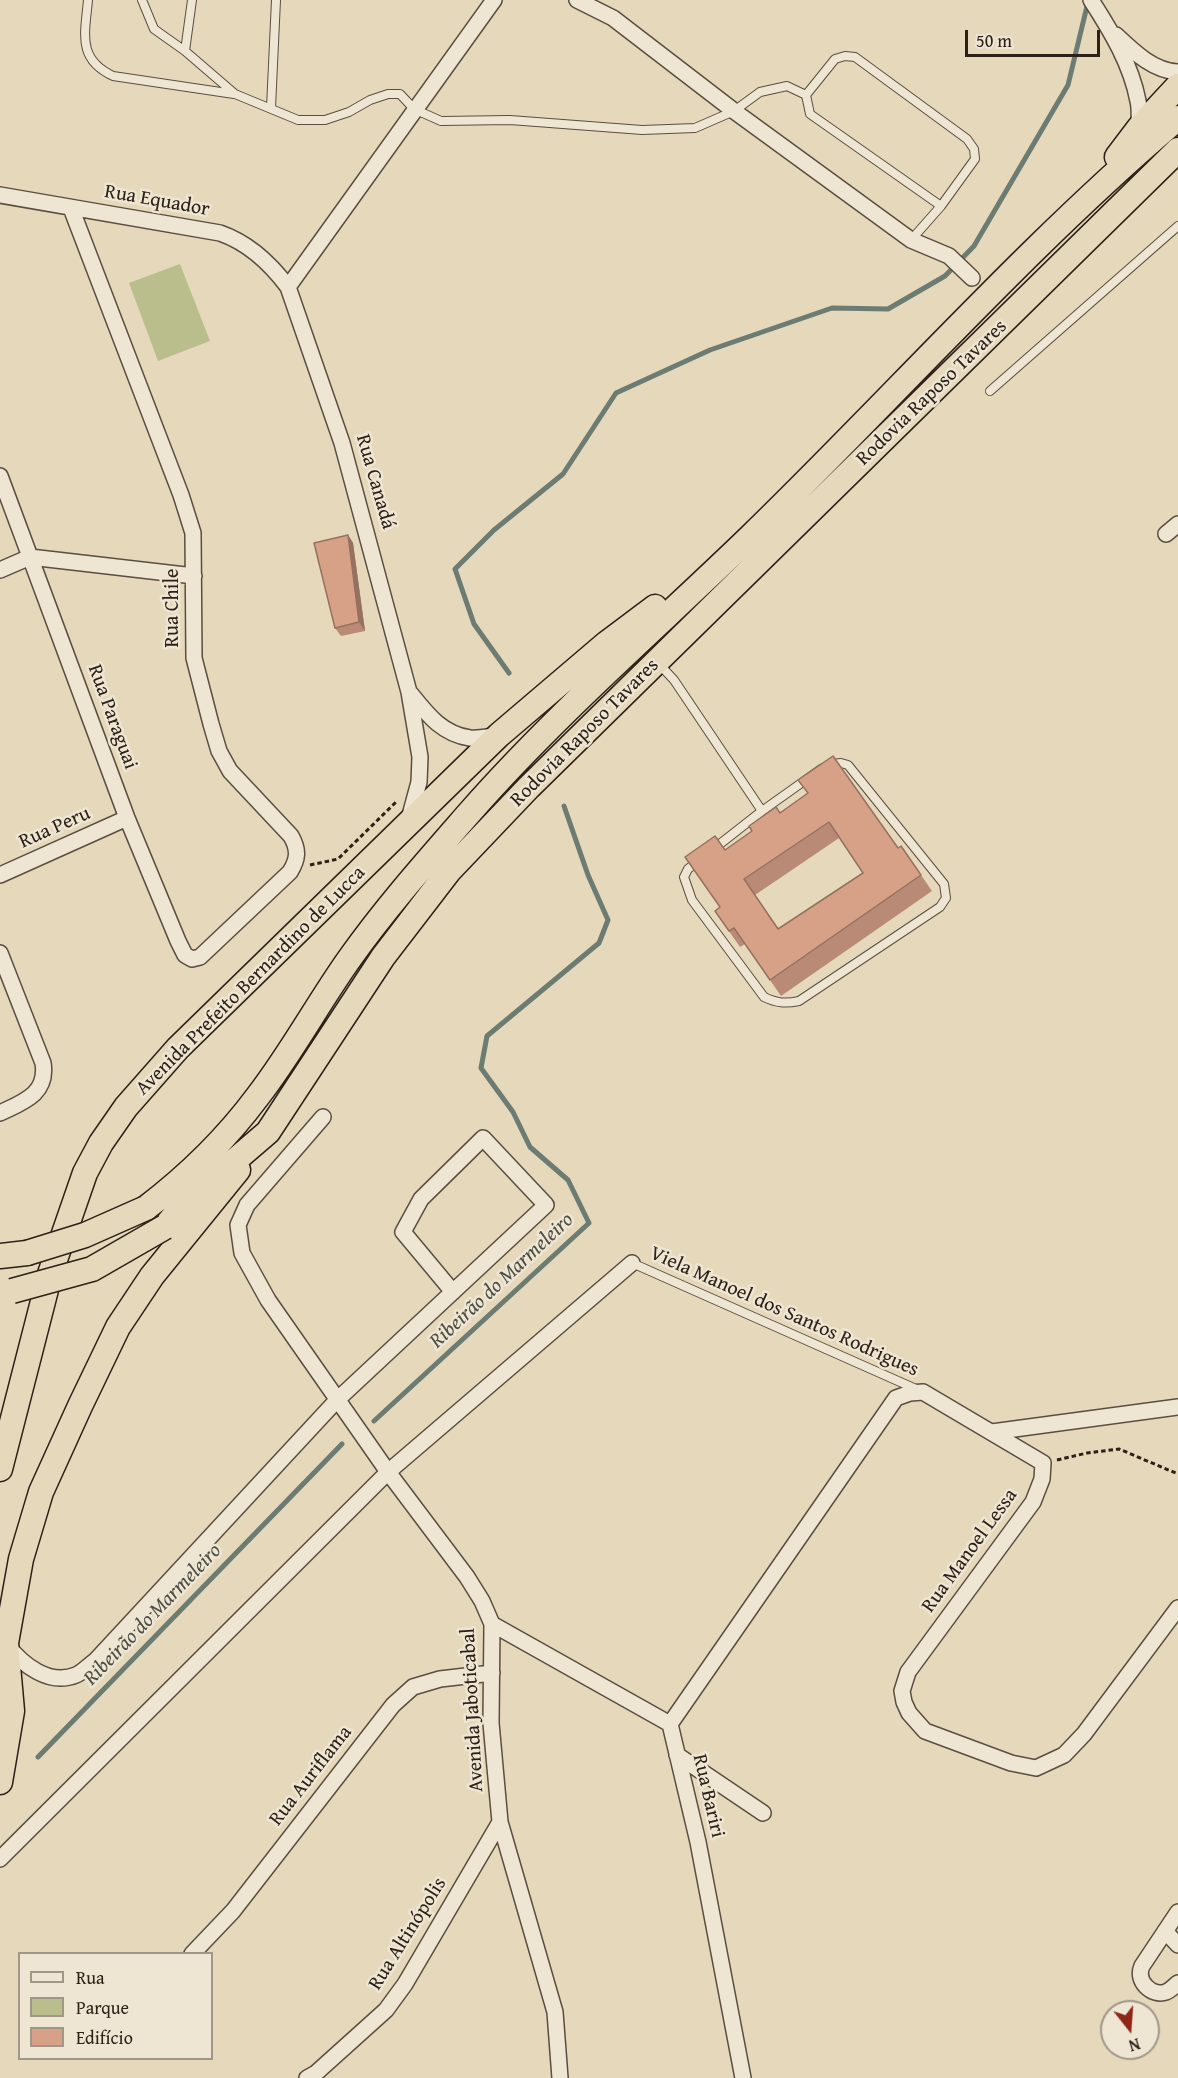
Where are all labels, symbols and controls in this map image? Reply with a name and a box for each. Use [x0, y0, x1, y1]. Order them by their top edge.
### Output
scale bar [968, 18, 1103, 56]
text: 50 m [976, 27, 1012, 54]
street label: Rua Equador [103, 180, 211, 222]
street label: Rodovia Raposo Tavares [852, 315, 1012, 471]
street label: Rua Canadá [350, 432, 400, 532]
street label: Rua Chile [161, 569, 185, 647]
street label: Rodovia Raposo Tavares [506, 654, 664, 812]
street label: Rua Paraguai [82, 661, 142, 773]
street label: Rua Peru [16, 802, 94, 854]
street label: Avenida Prefeito Bernardino de Lucca [131, 861, 371, 1101]
water label: Ribeirão do Marmeleiro [425, 1208, 579, 1354]
street label: Viela Manoel dos Santos Rodrigues [646, 1242, 922, 1382]
street label: Rua Manoel Lessa [917, 1484, 1023, 1618]
water label: Ribeirão do Marmeleiro [79, 1539, 227, 1691]
street label: Avenida Jaboticabal [457, 1627, 489, 1793]
street label: Rua Auriflama [265, 1721, 357, 1831]
street label: Rua Bariri [687, 1752, 729, 1840]
street label: Rua Altinópolis [364, 1873, 452, 1995]
legend [18, 1952, 213, 2060]
text: Rua [76, 1964, 105, 1991]
text: Parque [76, 1994, 129, 2021]
north arrow [1100, 2000, 1160, 2060]
text: Edifício [76, 2024, 133, 2051]
text: N [1126, 2032, 1143, 2058]

